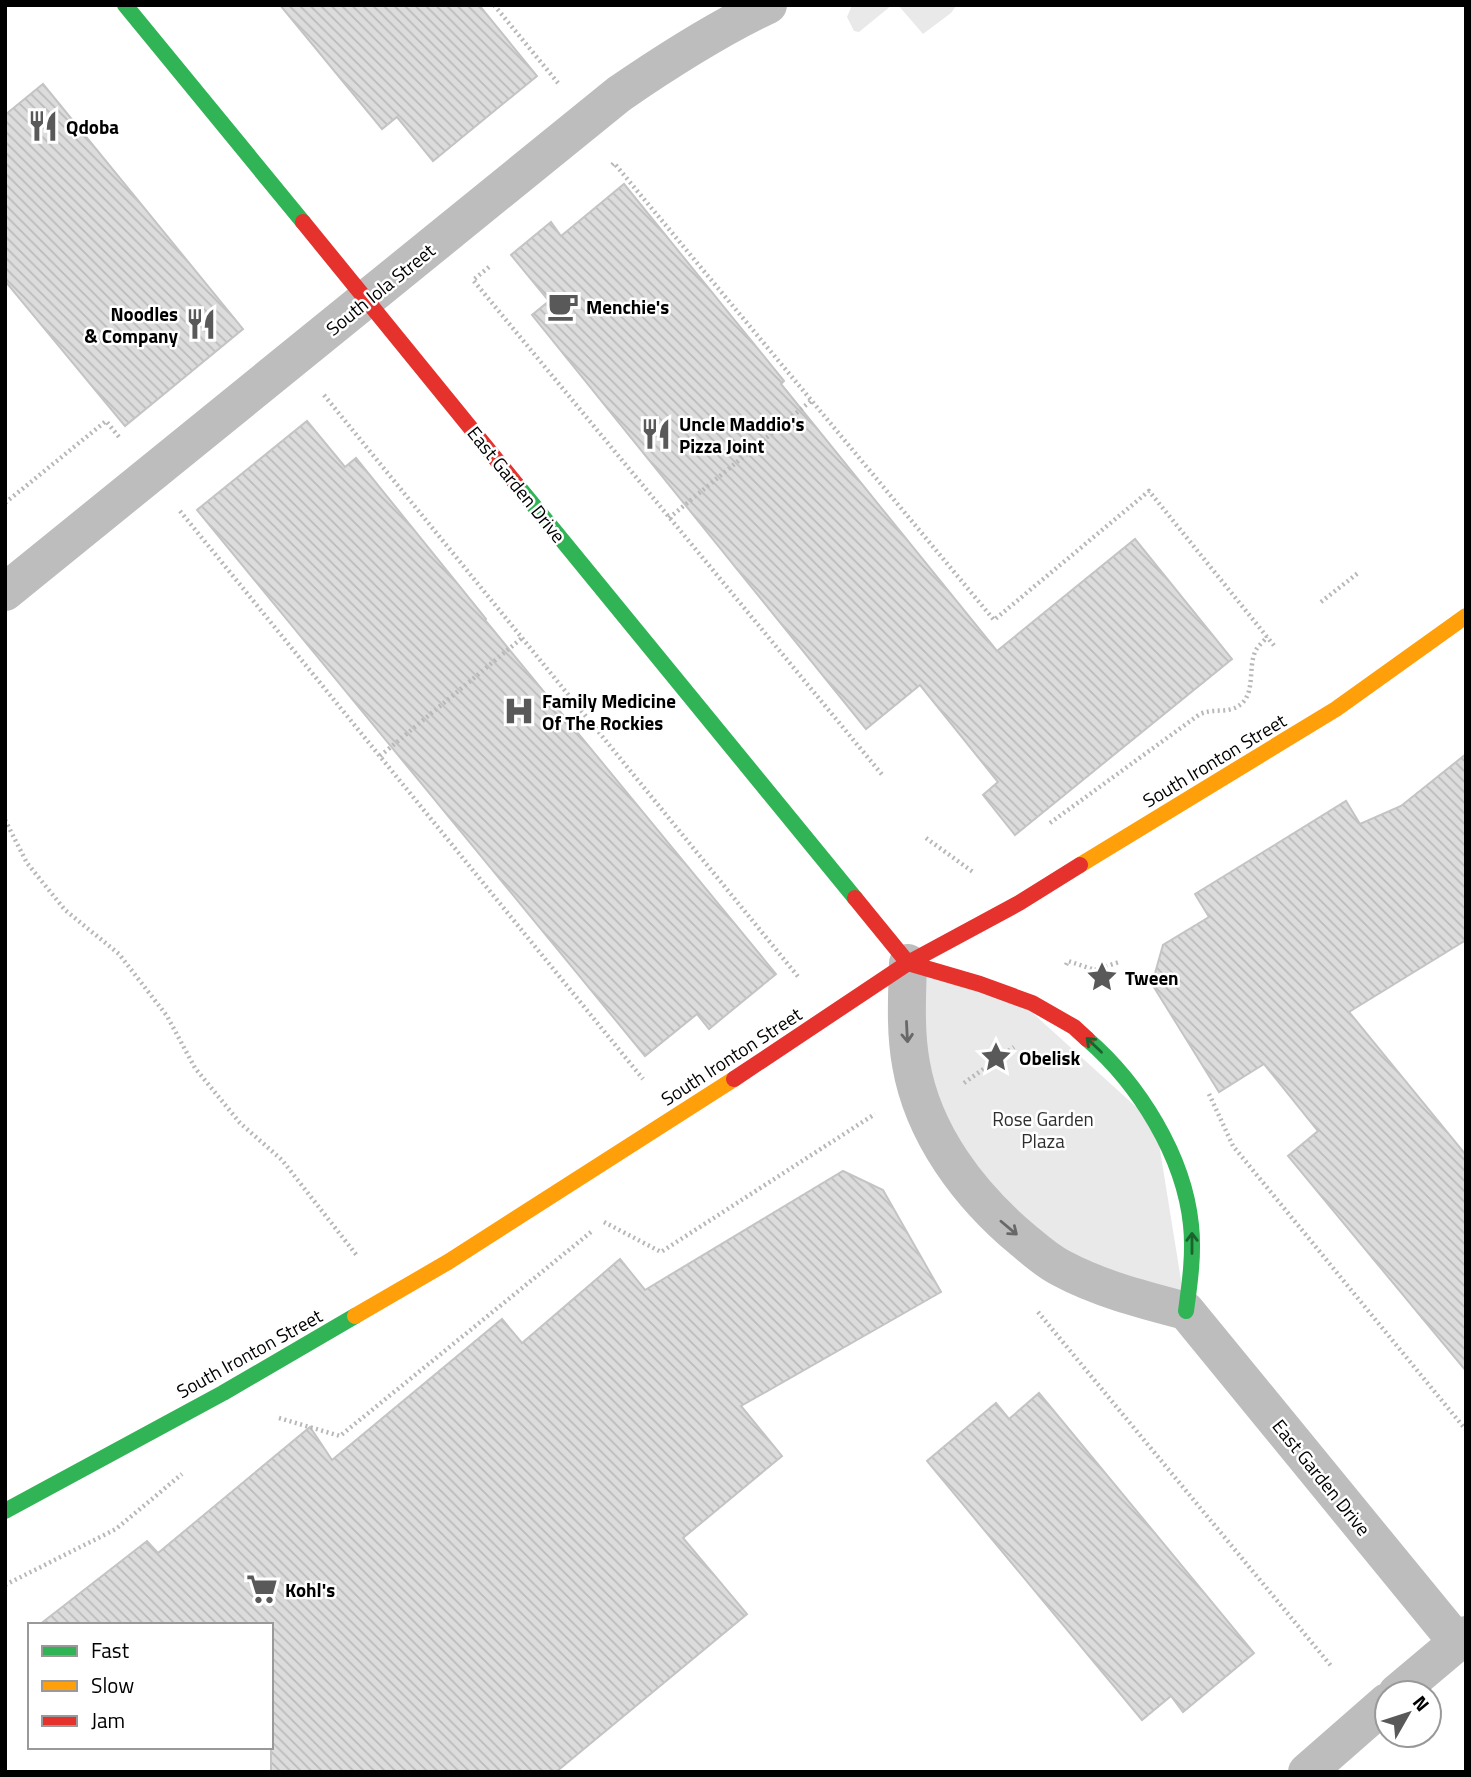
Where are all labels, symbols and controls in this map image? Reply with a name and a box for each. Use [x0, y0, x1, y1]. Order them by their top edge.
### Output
restaurant icon: Qdoba [26, 109, 60, 143]
place label: Qdoba [66, 112, 119, 141]
street label: South Iola Street [319, 236, 441, 342]
cafe icon: Menchie's [546, 289, 580, 323]
place label: Menchie's [586, 292, 669, 321]
place label: Noodles & Company [84, 299, 178, 350]
restaurant icon: Noodles & Company [184, 307, 218, 341]
place label: Uncle Maddio's Pizza Joint [679, 409, 805, 460]
restaurant icon: Uncle Maddio's Pizza Joint [639, 417, 673, 451]
street label: East Garden Drive [461, 419, 573, 549]
place label: Family Medicine Of The Rockies [542, 686, 676, 737]
hospital icon: Family Medicine Of The Rockies [502, 694, 536, 728]
street label: South Ironton Street [1137, 705, 1292, 814]
place icon: Tween [1085, 960, 1119, 994]
place label: Tween [1125, 963, 1179, 992]
street label: South Ironton Street [655, 999, 807, 1112]
one-way arrow [901, 1020, 914, 1043]
one-way arrow [1085, 1036, 1102, 1053]
place icon: Obelisk [979, 1040, 1013, 1074]
place label: Obelisk [1019, 1043, 1080, 1072]
park label: Rose Garden Plaza [992, 1104, 1094, 1155]
one-way arrow [1000, 1220, 1018, 1236]
one-way arrow [1185, 1232, 1198, 1255]
street label: South Ironton Street [171, 1301, 327, 1405]
street label: East Garden Drive [1266, 1412, 1378, 1542]
supermarket icon: Kohl's [245, 1572, 279, 1606]
place label: Kohl's [285, 1575, 335, 1604]
legend [28, 1623, 273, 1749]
text: Fast [91, 1634, 130, 1666]
text: Slow [91, 1669, 134, 1701]
north arrow [1373, 1679, 1443, 1749]
text: N [1406, 1689, 1437, 1717]
text: Jam [91, 1704, 125, 1736]

